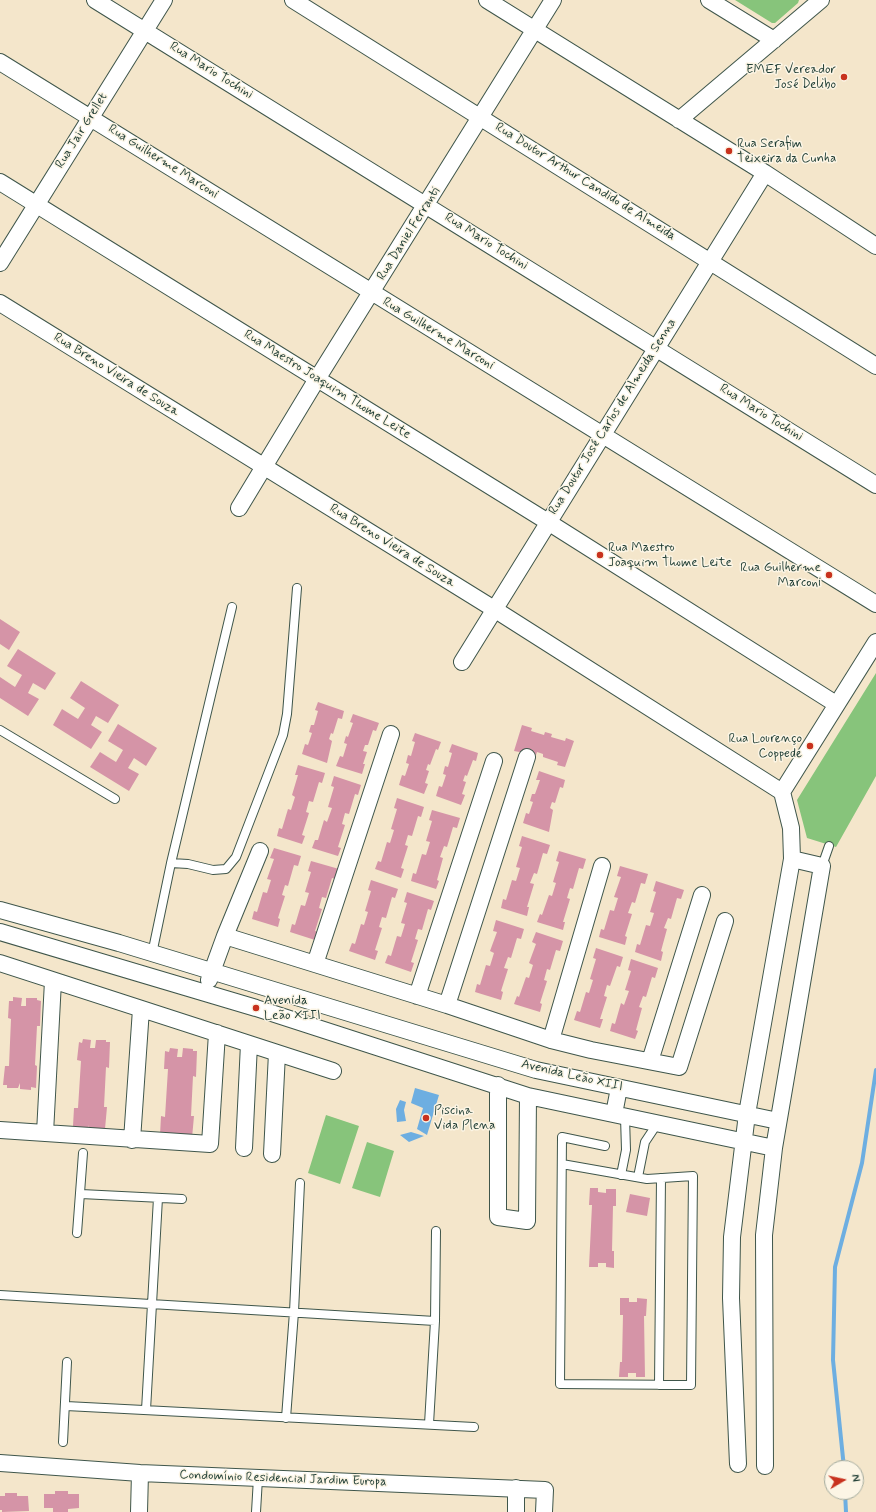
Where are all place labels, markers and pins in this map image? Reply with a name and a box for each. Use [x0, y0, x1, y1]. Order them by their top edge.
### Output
place label: EMEF Vereador José Delibo [746, 62, 836, 93]
marker: EMEF Vereador José Delibo [839, 72, 849, 82]
place label: Rua Serafim Teixeira da Cunha [737, 136, 836, 167]
marker: Rua Serafim Teixeira da Cunha [724, 146, 734, 156]
place label: Rua Maestro Joaquim Thome Leite [608, 540, 732, 571]
marker: Rua Maestro Joaquim Thome Leite [595, 550, 605, 560]
place label: Rua Guilherme Marconi [740, 560, 821, 591]
marker: Rua Guilherme Marconi [824, 570, 834, 580]
place label: Rua Lourenço Coppede [728, 731, 802, 762]
marker: Rua Lourenço Coppede [805, 741, 815, 751]
place label: Avenida Leão XIII [264, 993, 321, 1024]
marker: Avenida Leão XIII [251, 1003, 261, 1013]
place label: Piscina Vida Plena [434, 1103, 495, 1134]
marker: Piscina Vida Plena [421, 1113, 431, 1123]

